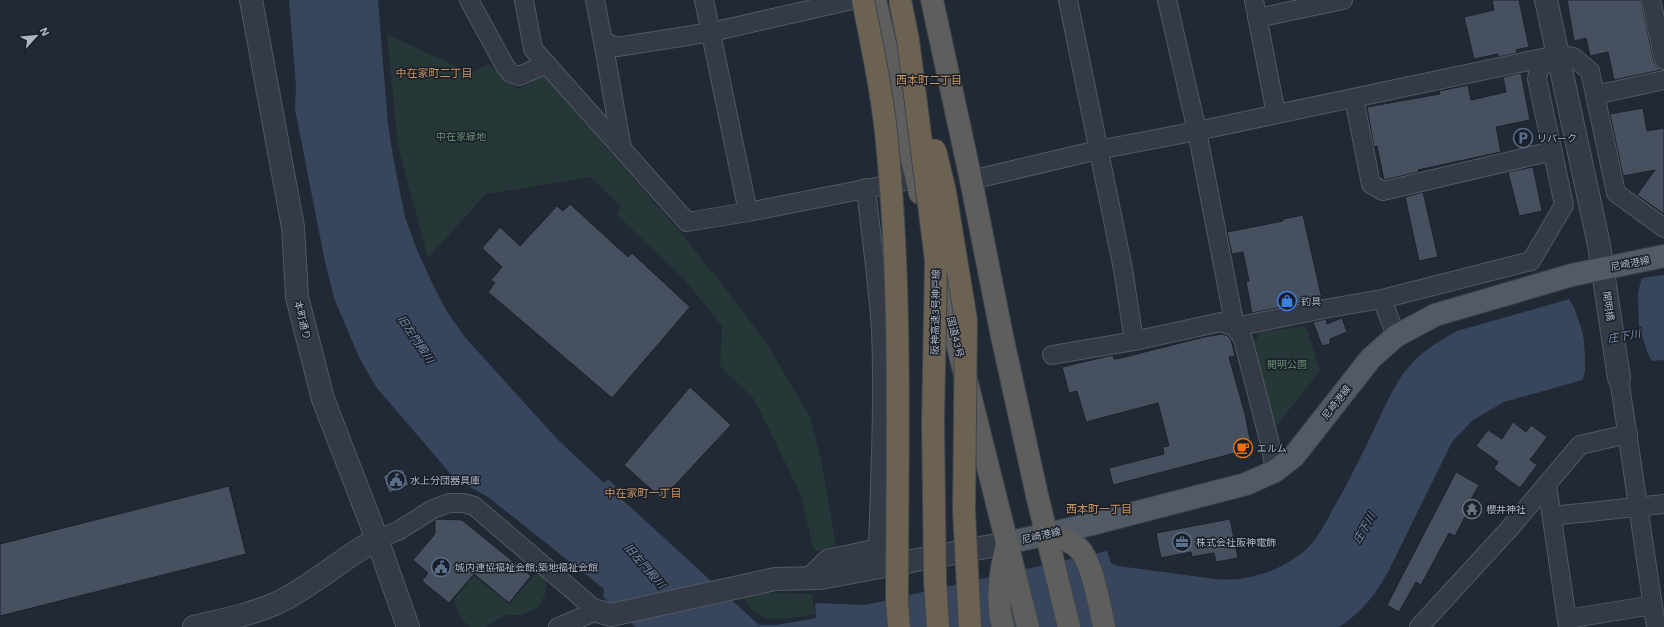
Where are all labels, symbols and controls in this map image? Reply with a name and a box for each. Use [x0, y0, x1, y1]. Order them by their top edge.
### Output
north arrow [16, 16, 56, 56]
text: N [37, 25, 52, 38]
district label: 中在家町二丁目 [396, 67, 473, 80]
district label: 西本町二丁目 [896, 74, 962, 87]
parking icon: リパーク [1512, 127, 1534, 149]
park label: 中在家緑地 [436, 131, 487, 142]
place label: リパーク [1537, 133, 1577, 144]
street label: 尼崎港線 [1609, 254, 1651, 273]
street label: 阪神高速3号神戸線 [929, 269, 942, 355]
shop icon: 釣具 [1276, 290, 1298, 312]
street label: 開明橋 [1601, 290, 1616, 322]
place label: 釣具 [1301, 296, 1321, 307]
street label: 本町通り [292, 299, 313, 341]
water label: 旧左門殿川 [395, 313, 437, 367]
street label: 国道43号 [945, 315, 966, 359]
water label: 庄下川 [1607, 327, 1642, 345]
park label: 開明公園 [1267, 359, 1307, 370]
street label: 尼崎港線 [1320, 383, 1353, 421]
cafe icon: エルム [1232, 437, 1254, 459]
place label: エルム [1257, 443, 1287, 454]
public building icon: 水上分団器具庫 [385, 469, 407, 491]
place label: 水上分団器具庫 [410, 475, 480, 486]
district label: 中在家町一丁目 [605, 487, 682, 500]
temple icon: 櫻井神社 [1461, 498, 1483, 520]
district label: 西本町一丁目 [1066, 503, 1132, 516]
place label: 櫻井神社 [1486, 504, 1526, 515]
water label: 庄下川 [1351, 510, 1379, 546]
street label: 尼崎港線 [1020, 526, 1062, 545]
office icon: 株式会社阪神電飾 [1171, 531, 1193, 553]
place label: 株式会社阪神電飾 [1196, 537, 1276, 548]
water label: 旧左門殿川 [622, 541, 668, 592]
public building icon: 城内連協福祉会館;築地福祉会館 [430, 556, 452, 578]
place label: 城内連協福祉会館;築地福祉会館 [455, 562, 598, 573]

